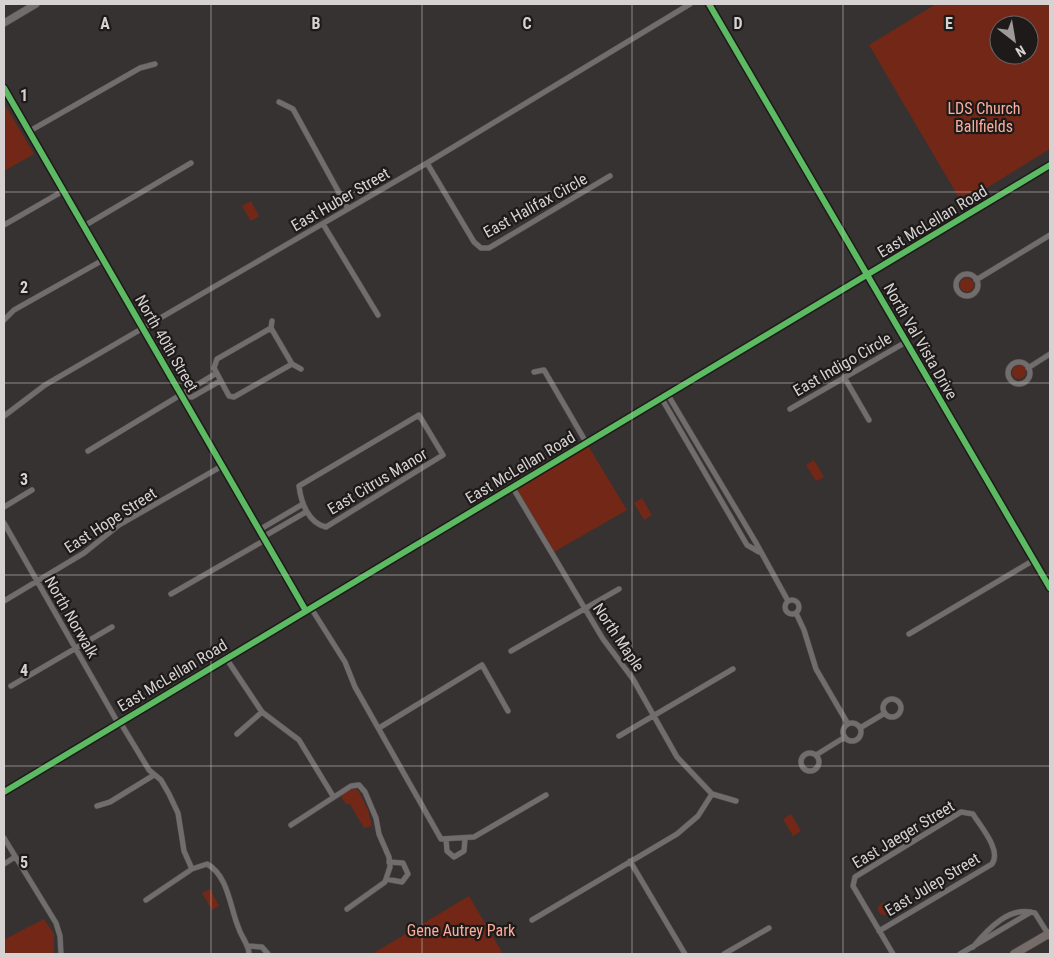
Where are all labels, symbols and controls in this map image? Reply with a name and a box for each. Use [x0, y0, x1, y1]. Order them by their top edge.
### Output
text: A [100, 14, 110, 33]
text: B [312, 14, 321, 33]
text: C [522, 14, 532, 33]
text: D [733, 14, 743, 33]
text: E [945, 14, 953, 33]
north arrow [989, 15, 1039, 65]
text: N [1013, 42, 1028, 60]
text: 1 [20, 86, 28, 105]
park label: LDS Church Ballfields [947, 99, 1021, 136]
street label: East Huber Street [288, 163, 393, 235]
street label: East Halifax Circle [480, 169, 590, 242]
street label: East McLellan Road [874, 181, 990, 262]
text: 2 [20, 278, 28, 297]
street label: North Val Vista Drive [880, 280, 962, 403]
street label: North 40th Street [131, 291, 202, 395]
street label: East Indigo Circle [790, 329, 895, 400]
street label: East McLellan Road [462, 427, 578, 508]
street label: East Citrus Manor [324, 444, 431, 519]
text: 3 [20, 470, 28, 489]
street label: East Hope Street [61, 483, 160, 557]
street label: North Norwalk [41, 573, 103, 662]
street label: North Maple [589, 600, 648, 675]
street label: East McLellan Road [114, 635, 230, 716]
text: 4 [20, 661, 28, 680]
street label: East Jaeger Street [849, 796, 958, 872]
street label: East Julep Street [881, 849, 983, 920]
text: 5 [20, 853, 28, 872]
park label: Gene Autrey Park [407, 921, 516, 940]

